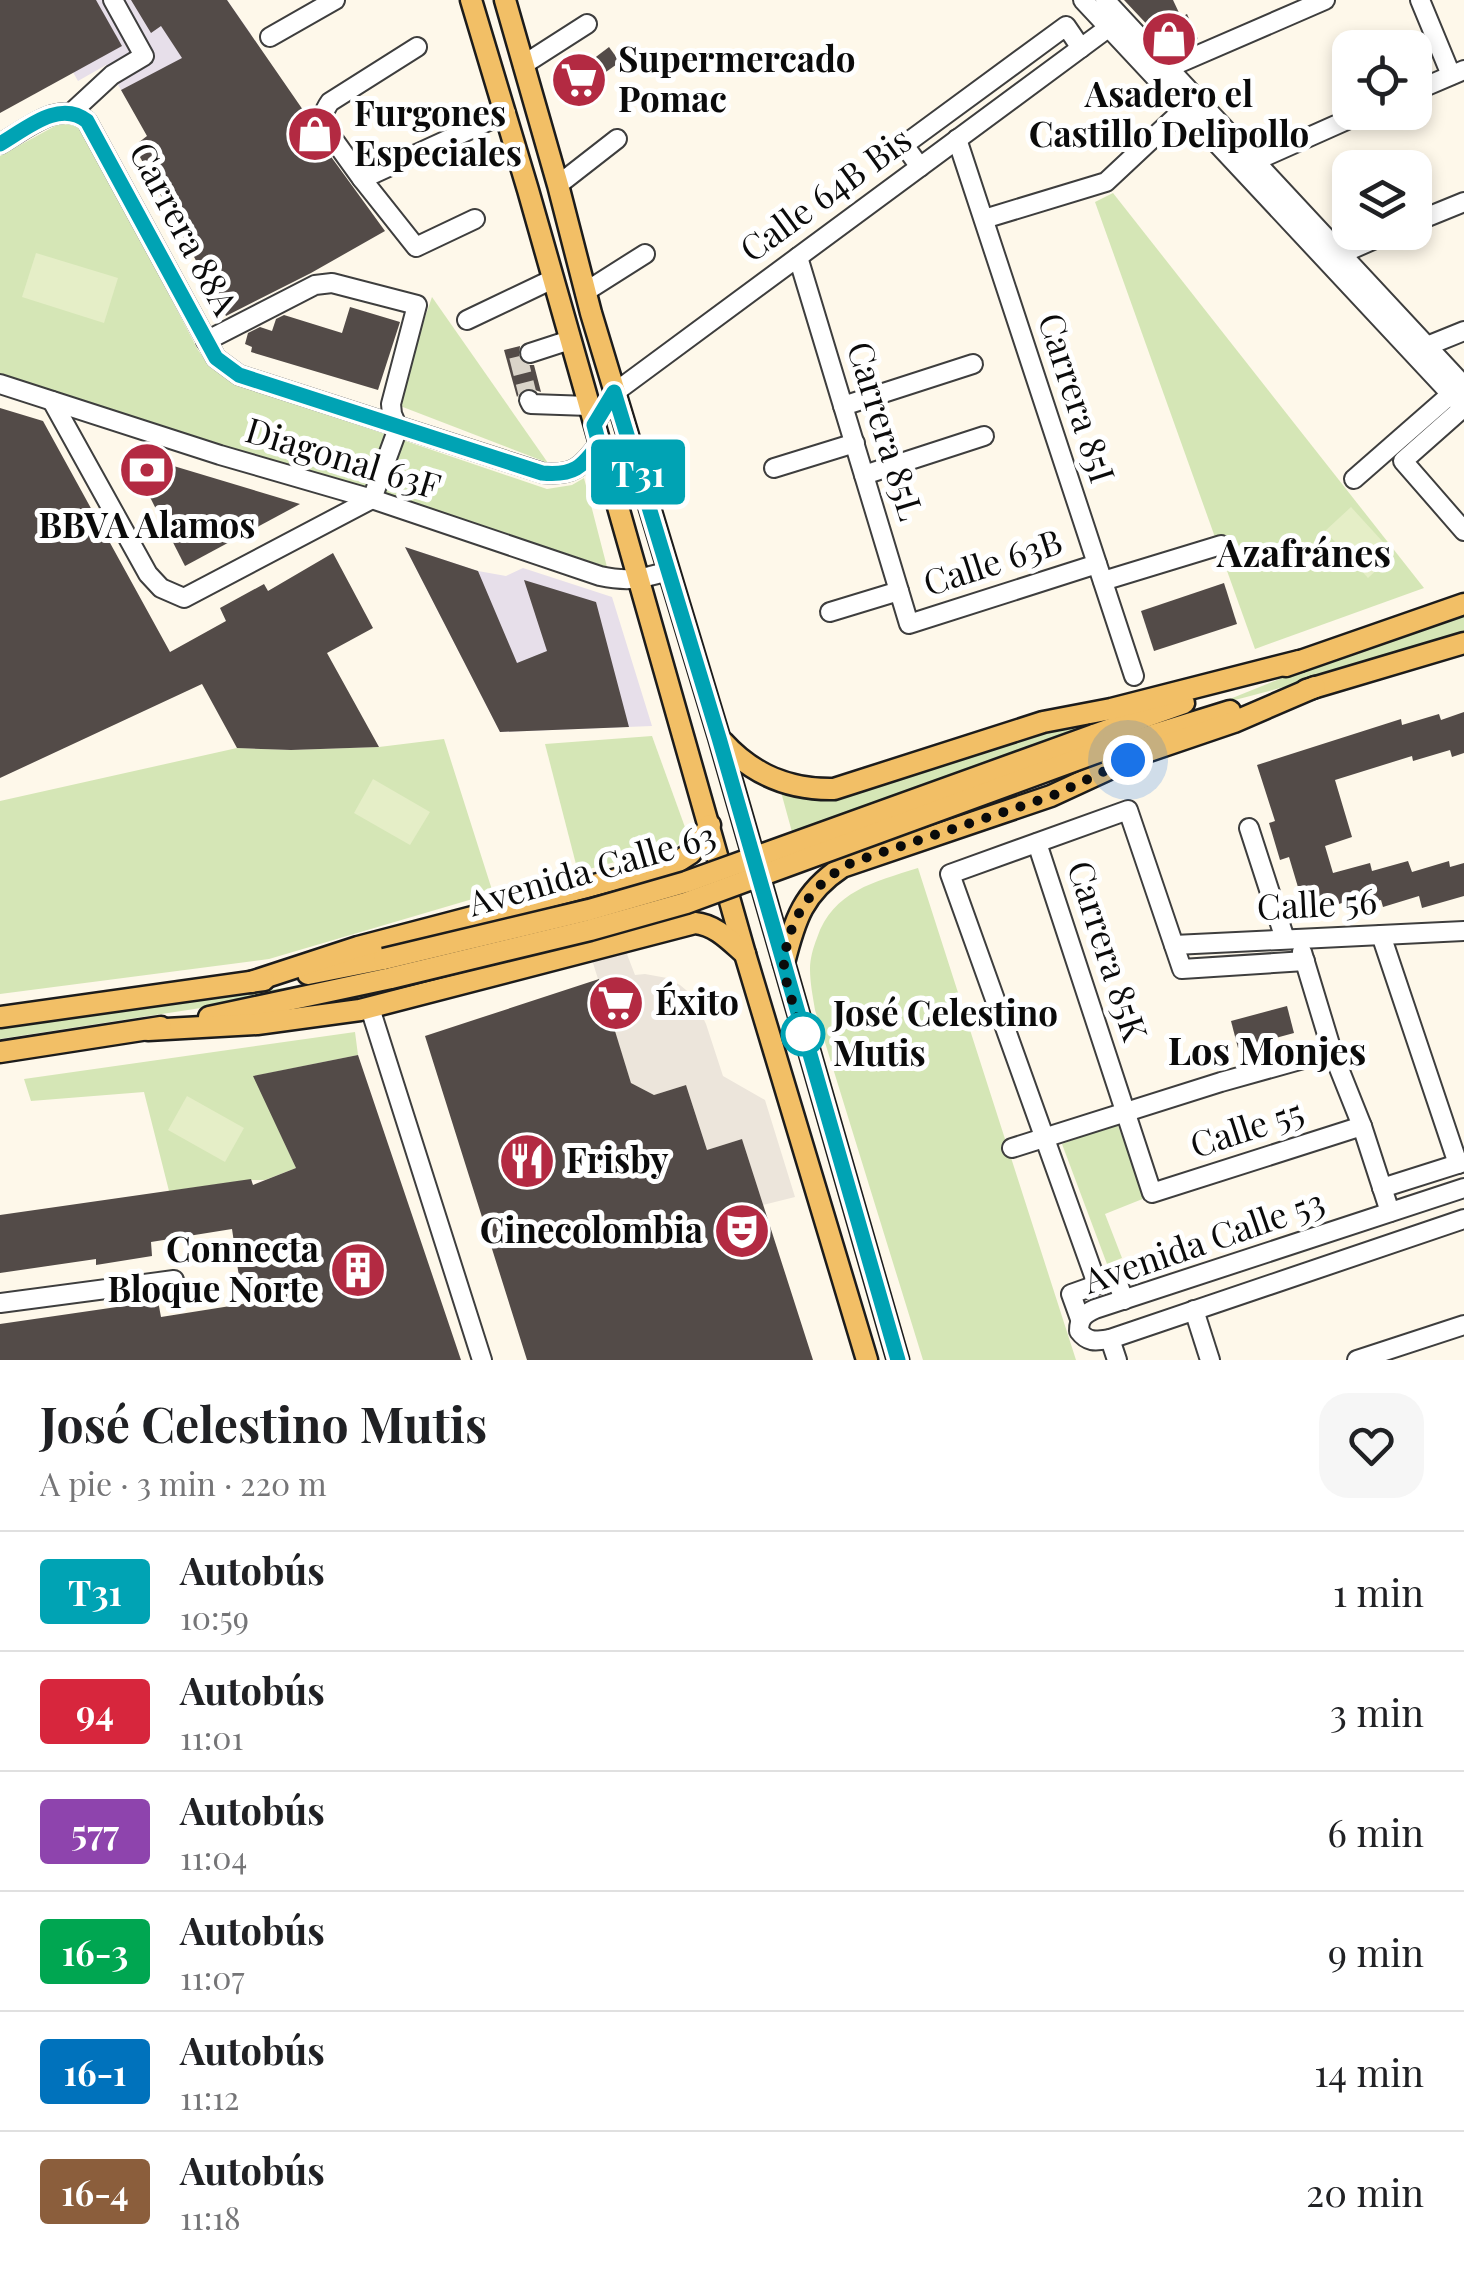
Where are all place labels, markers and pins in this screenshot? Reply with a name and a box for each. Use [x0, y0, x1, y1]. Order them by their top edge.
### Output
shop icon: Asadero el Castillo Delipollo [1139, 9, 1199, 69]
place label: Supermercado Pomac [618, 34, 856, 121]
supermarket icon: Supermercado Pomac [549, 50, 609, 110]
place label: Asadero el Castillo Delipollo [1029, 69, 1309, 156]
place label: Furgones Especiales [354, 88, 522, 175]
shop icon: Furgones Especiales [285, 104, 345, 164]
bank icon: BBVA Alamos [117, 440, 177, 500]
place label: BBVA Alamos [38, 500, 256, 547]
supermarket icon: Éxito [586, 973, 646, 1033]
place label: Éxito [655, 977, 739, 1024]
place label: José Celestino Mutis [832, 988, 1058, 1075]
marker: José Celestino Mutis [782, 1013, 824, 1055]
restaurant icon: Frisby [497, 1131, 557, 1191]
place label: Frisby [566, 1135, 668, 1182]
theatre icon: Cinecolombia [712, 1201, 772, 1261]
place label: Cinecolombia [480, 1205, 703, 1252]
place label: Connecta Bloque Norte [107, 1224, 319, 1311]
building icon: Connecta Bloque Norte [328, 1240, 388, 1300]

